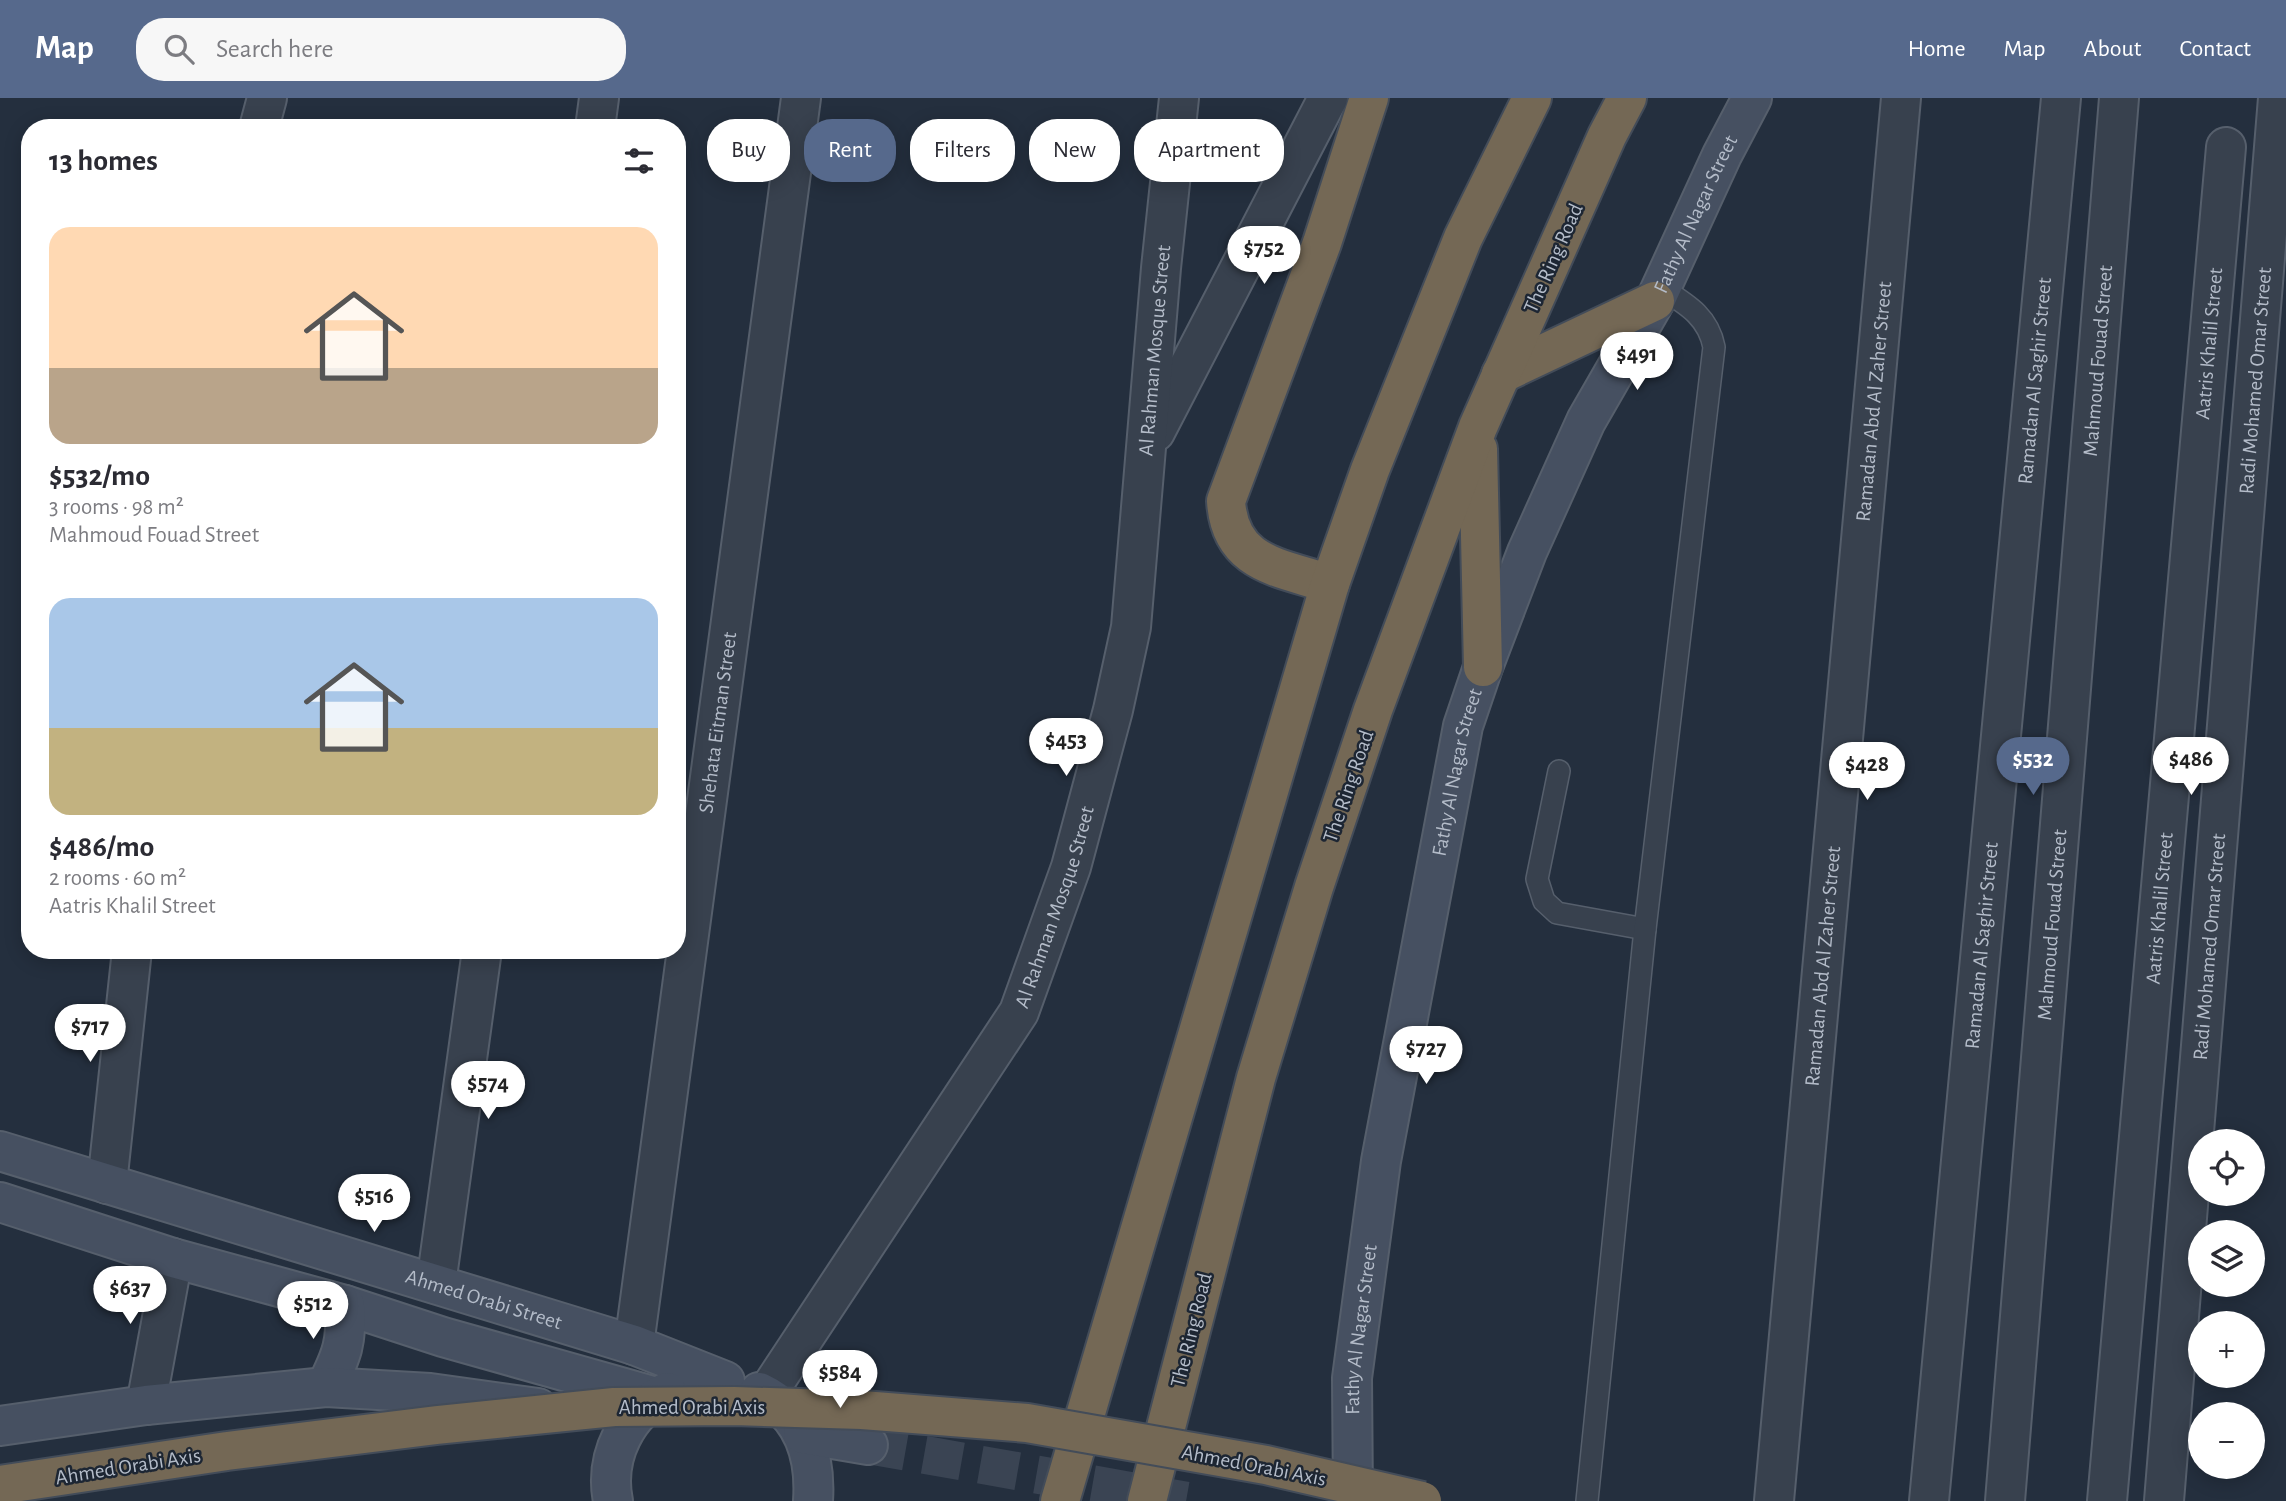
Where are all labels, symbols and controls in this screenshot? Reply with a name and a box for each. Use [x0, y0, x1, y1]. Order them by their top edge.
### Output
search box [136, 18, 626, 81]
icon: search [160, 30, 198, 68]
text: Map [35, 32, 94, 65]
text: Search here [216, 36, 334, 62]
text: Home [1908, 37, 1966, 61]
text: Map [2004, 37, 2046, 61]
text: About [2084, 37, 2141, 61]
text: Contact [2179, 37, 2251, 61]
chip: Buy [707, 119, 790, 182]
chip: Rent [804, 119, 896, 182]
chip: Filters [910, 119, 1015, 182]
chip: New [1029, 119, 1120, 182]
chip: Apartment [1134, 119, 1284, 182]
street label: Fathy Al Nagar Street [1650, 131, 1742, 296]
icon: filters [620, 142, 658, 180]
text: 13 homes [49, 146, 158, 176]
street label: The Ring Road [1520, 200, 1587, 316]
pin: $752 [1223, 226, 1305, 286]
text: $752 [1243, 237, 1285, 260]
street label: Al Rahman Mosque Street [1135, 244, 1174, 457]
street label: Mahmoud Fouad Street [2080, 264, 2116, 457]
street label: Aatris Khalil Street [2192, 266, 2226, 420]
street label: Radi Mohamed Omar Street [2236, 266, 2275, 495]
icon: home [291, 273, 417, 399]
street label: Ramadan Al Saghir Street [2015, 276, 2055, 485]
street label: Ramadan Abd Al Zaher Street [1853, 280, 1895, 523]
pin: $491 [1596, 332, 1678, 392]
text: $491 [1616, 343, 1658, 366]
text: $532/mo [49, 461, 150, 491]
text: 3 rooms · 98 m² [49, 496, 184, 519]
text: Mahmoud Fouad Street [49, 524, 259, 547]
street label: Shehata Eitman Street [695, 630, 740, 815]
icon: home [291, 644, 417, 770]
street label: Fathy Al Nagar Street [1429, 685, 1486, 858]
pin: $453 [1025, 718, 1107, 778]
street label: The Ring Road [1319, 727, 1378, 845]
text: $453 [1045, 729, 1087, 752]
pin: $532 [1992, 738, 2074, 797]
pin: $486 [2150, 738, 2232, 797]
pin: $428 [1826, 742, 1908, 802]
text: $532 [2012, 748, 2054, 771]
text: $486 [2169, 748, 2213, 771]
text: $428 [1845, 753, 1889, 776]
street label: Al Rahman Mosque Street [1011, 804, 1098, 1011]
street label: Mahmoud Fouad Street [2034, 828, 2071, 1021]
street label: Aatris Khalil Street [2142, 831, 2177, 985]
text: $486/mo [49, 832, 154, 862]
street label: Radi Mohamed Omar Street [2190, 832, 2229, 1061]
street label: Ramadan Al Saghir Street [1962, 841, 2002, 1050]
street label: Ramadan Abd Al Zaher Street [1802, 845, 1844, 1087]
text: 2 rooms · 60 m² [49, 867, 186, 890]
text: Aatris Khalil Street [49, 895, 216, 918]
pin: $717 [49, 1004, 131, 1064]
text: $717 [71, 1015, 109, 1038]
pin: $727 [1385, 1026, 1467, 1086]
text: $727 [1405, 1037, 1447, 1060]
pin: $574 [447, 1062, 529, 1121]
text: $574 [467, 1072, 509, 1095]
map controls [2188, 1129, 2265, 1479]
button: locate [2188, 1129, 2265, 1206]
pin: $516 [333, 1174, 415, 1234]
text: $516 [354, 1185, 394, 1208]
button: layers [2188, 1220, 2265, 1297]
street label: Fathy Al Nagar Street [1342, 1243, 1381, 1415]
pin: $637 [89, 1266, 171, 1326]
street label: Ahmed Orabi Street [403, 1266, 565, 1333]
street label: The Ring Road [1167, 1271, 1216, 1390]
text: $637 [109, 1277, 151, 1300]
pin: $512 [272, 1282, 354, 1341]
text: $512 [293, 1292, 333, 1315]
button: + [2188, 1311, 2265, 1388]
pin: $584 [799, 1350, 881, 1410]
text: $584 [818, 1361, 862, 1384]
street label: Ahmed Orabi Axis [619, 1397, 765, 1418]
button: − [2188, 1402, 2265, 1479]
street label: Ahmed Orabi Axis [1180, 1441, 1328, 1490]
street label: Ahmed Orabi Axis [54, 1445, 202, 1488]

